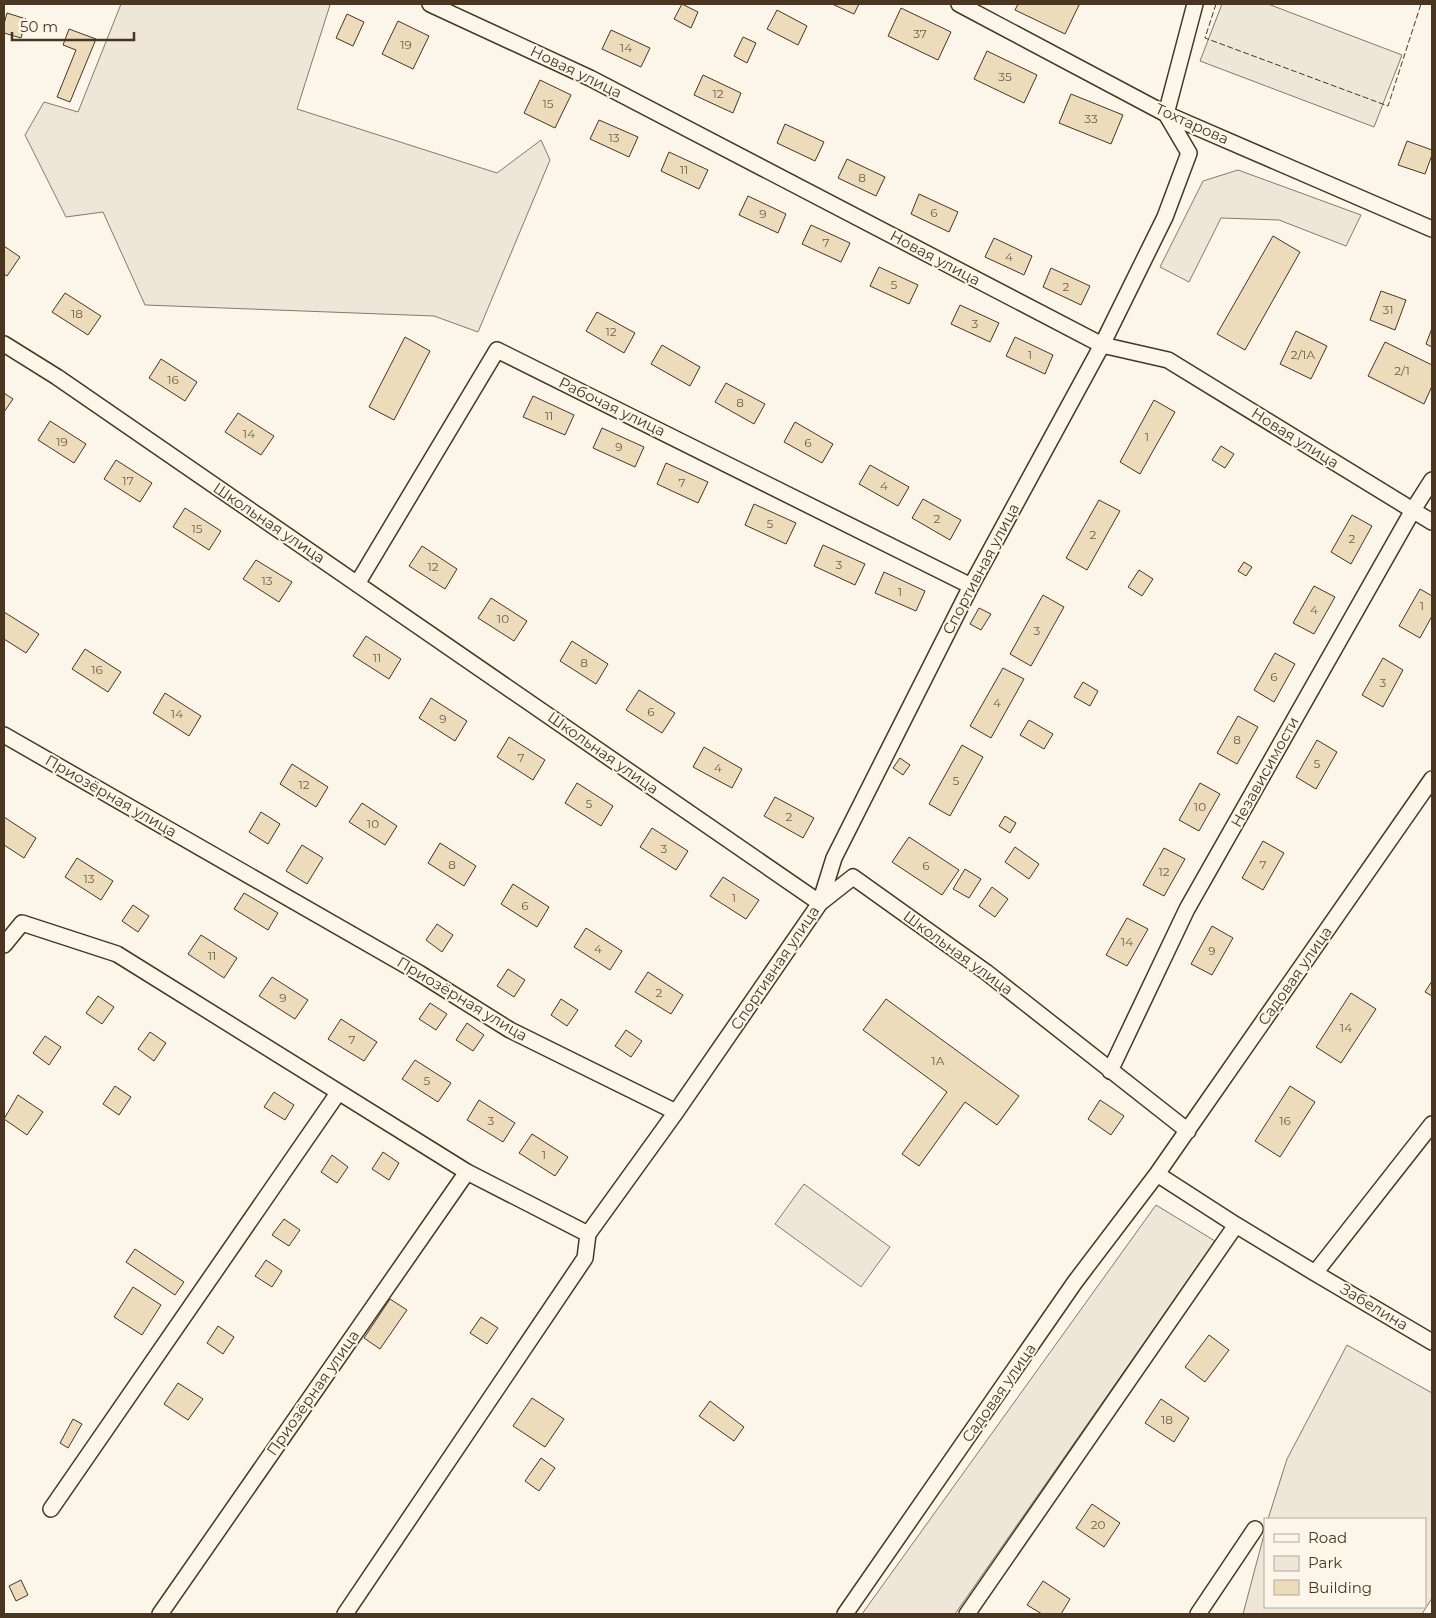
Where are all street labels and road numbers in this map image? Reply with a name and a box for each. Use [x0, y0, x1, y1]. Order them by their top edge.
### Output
street label: Новая улица [527, 41, 625, 102]
street label: Тохтарова [1152, 99, 1232, 148]
street label: Новая улица [887, 226, 984, 289]
street label: Рабочая улица [556, 373, 669, 441]
street label: Новая улица [1248, 403, 1343, 472]
street label: Школьная улица [210, 478, 329, 567]
street label: Спортивная улица [938, 500, 1023, 638]
street label: Школьная улица [544, 707, 662, 798]
street label: Независимости [1226, 713, 1303, 830]
street label: Приозёрная улица [42, 750, 180, 841]
street label: Спортивная улица [726, 902, 823, 1033]
street label: Школьная улица [900, 906, 1017, 999]
street label: Садовая улица [1253, 923, 1336, 1029]
street label: Приозёрная улица [394, 952, 531, 1045]
street label: Забелина [1337, 1279, 1412, 1334]
street label: Приозёрная улица [262, 1326, 363, 1459]
street label: Садовая улица [957, 1340, 1040, 1446]

